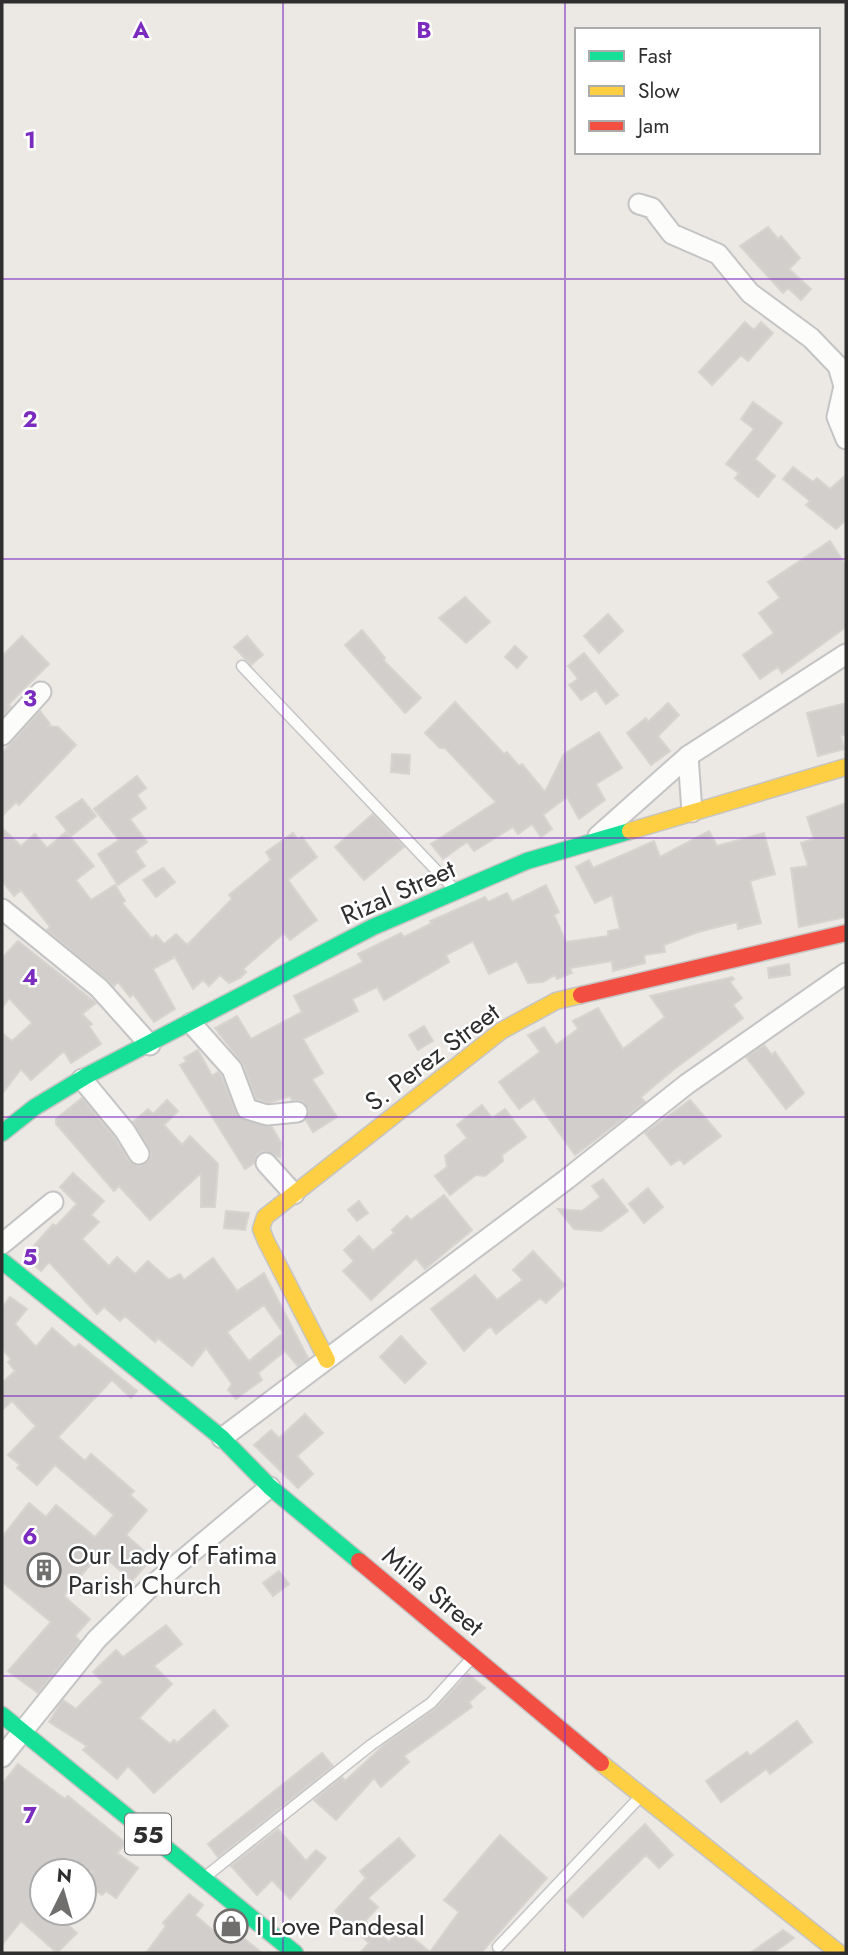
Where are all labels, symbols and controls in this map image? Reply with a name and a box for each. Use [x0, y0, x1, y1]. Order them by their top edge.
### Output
text: A [132, 13, 150, 47]
text: B [416, 13, 432, 47]
legend [575, 28, 820, 154]
text: Fast [638, 41, 671, 71]
text: Slow [638, 76, 680, 106]
text: Jam [635, 111, 670, 141]
text: 1 [24, 123, 36, 157]
text: 2 [22, 402, 38, 436]
text: 3 [23, 681, 37, 715]
street label: Rizal Street [335, 850, 462, 934]
text: 4 [22, 960, 38, 994]
street label: S. Perez Street [357, 993, 508, 1120]
text: 5 [23, 1240, 37, 1274]
text: 6 [22, 1519, 38, 1553]
place label: Our Lady of Fatima Parish Church [68, 1536, 277, 1604]
street label: Milla Street [374, 1537, 493, 1645]
building icon: Our Lady of Fatima Parish Church [25, 1551, 63, 1589]
text: 7 [23, 1798, 37, 1832]
road number: 55 [125, 1814, 171, 1854]
north arrow [28, 1857, 98, 1927]
text: N [56, 1861, 73, 1890]
shop icon: I Love Pandesal [212, 1907, 250, 1945]
place label: I Love Pandesal [256, 1907, 425, 1945]

